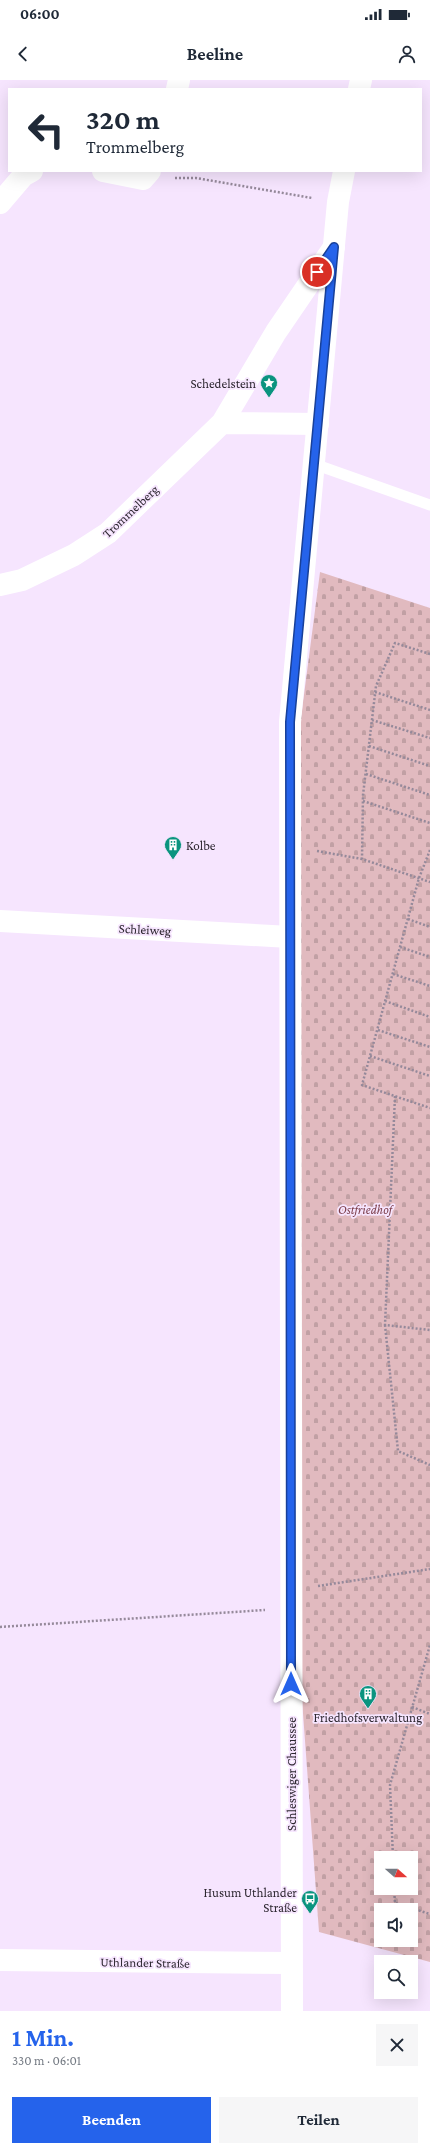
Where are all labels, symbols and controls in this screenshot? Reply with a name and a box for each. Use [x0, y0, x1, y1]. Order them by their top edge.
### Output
text: 06:00 [20, 6, 60, 22]
icon: back [12, 43, 34, 65]
icon: person [396, 43, 418, 65]
text: Beeline [187, 44, 243, 64]
icon: left [20, 104, 72, 156]
text: 320 m [86, 104, 160, 135]
text: Trommelberg [86, 137, 184, 157]
pin [300, 255, 334, 289]
icon: arrive [306, 261, 328, 283]
place icon: Schedelstein [259, 373, 279, 398]
place label: Schedelstein [191, 376, 256, 391]
street label: Trommelberg [99, 481, 162, 541]
building icon: Kolbe [163, 835, 183, 860]
place label: Kolbe [186, 838, 216, 853]
street label: Schleiweg [118, 921, 172, 938]
park label: Ostfriedhof [338, 1202, 394, 1217]
position arrow [270, 1663, 312, 1705]
building icon: Friedhofsverwaltung [358, 1684, 378, 1709]
place label: Friedhofsverwaltung [314, 1710, 423, 1725]
street label: Schleswiger Chaussee [284, 1717, 299, 1831]
north arrow [374, 1851, 418, 1895]
map controls [374, 1851, 418, 1999]
place label: Husum Uthlander Straße [203, 1885, 297, 1915]
bus stop icon: Husum Uthlander Straße [300, 1889, 320, 1914]
button: sound [374, 1903, 418, 1947]
street label: Uthlander Straße [100, 1954, 190, 1971]
button: search [374, 1955, 418, 1999]
text: 1 Min. [12, 2024, 74, 2051]
button: close [376, 2024, 418, 2066]
text: 330 m · 06:01 [12, 2053, 81, 2068]
button: Beenden [12, 2097, 211, 2143]
button: Teilen [219, 2097, 418, 2143]

